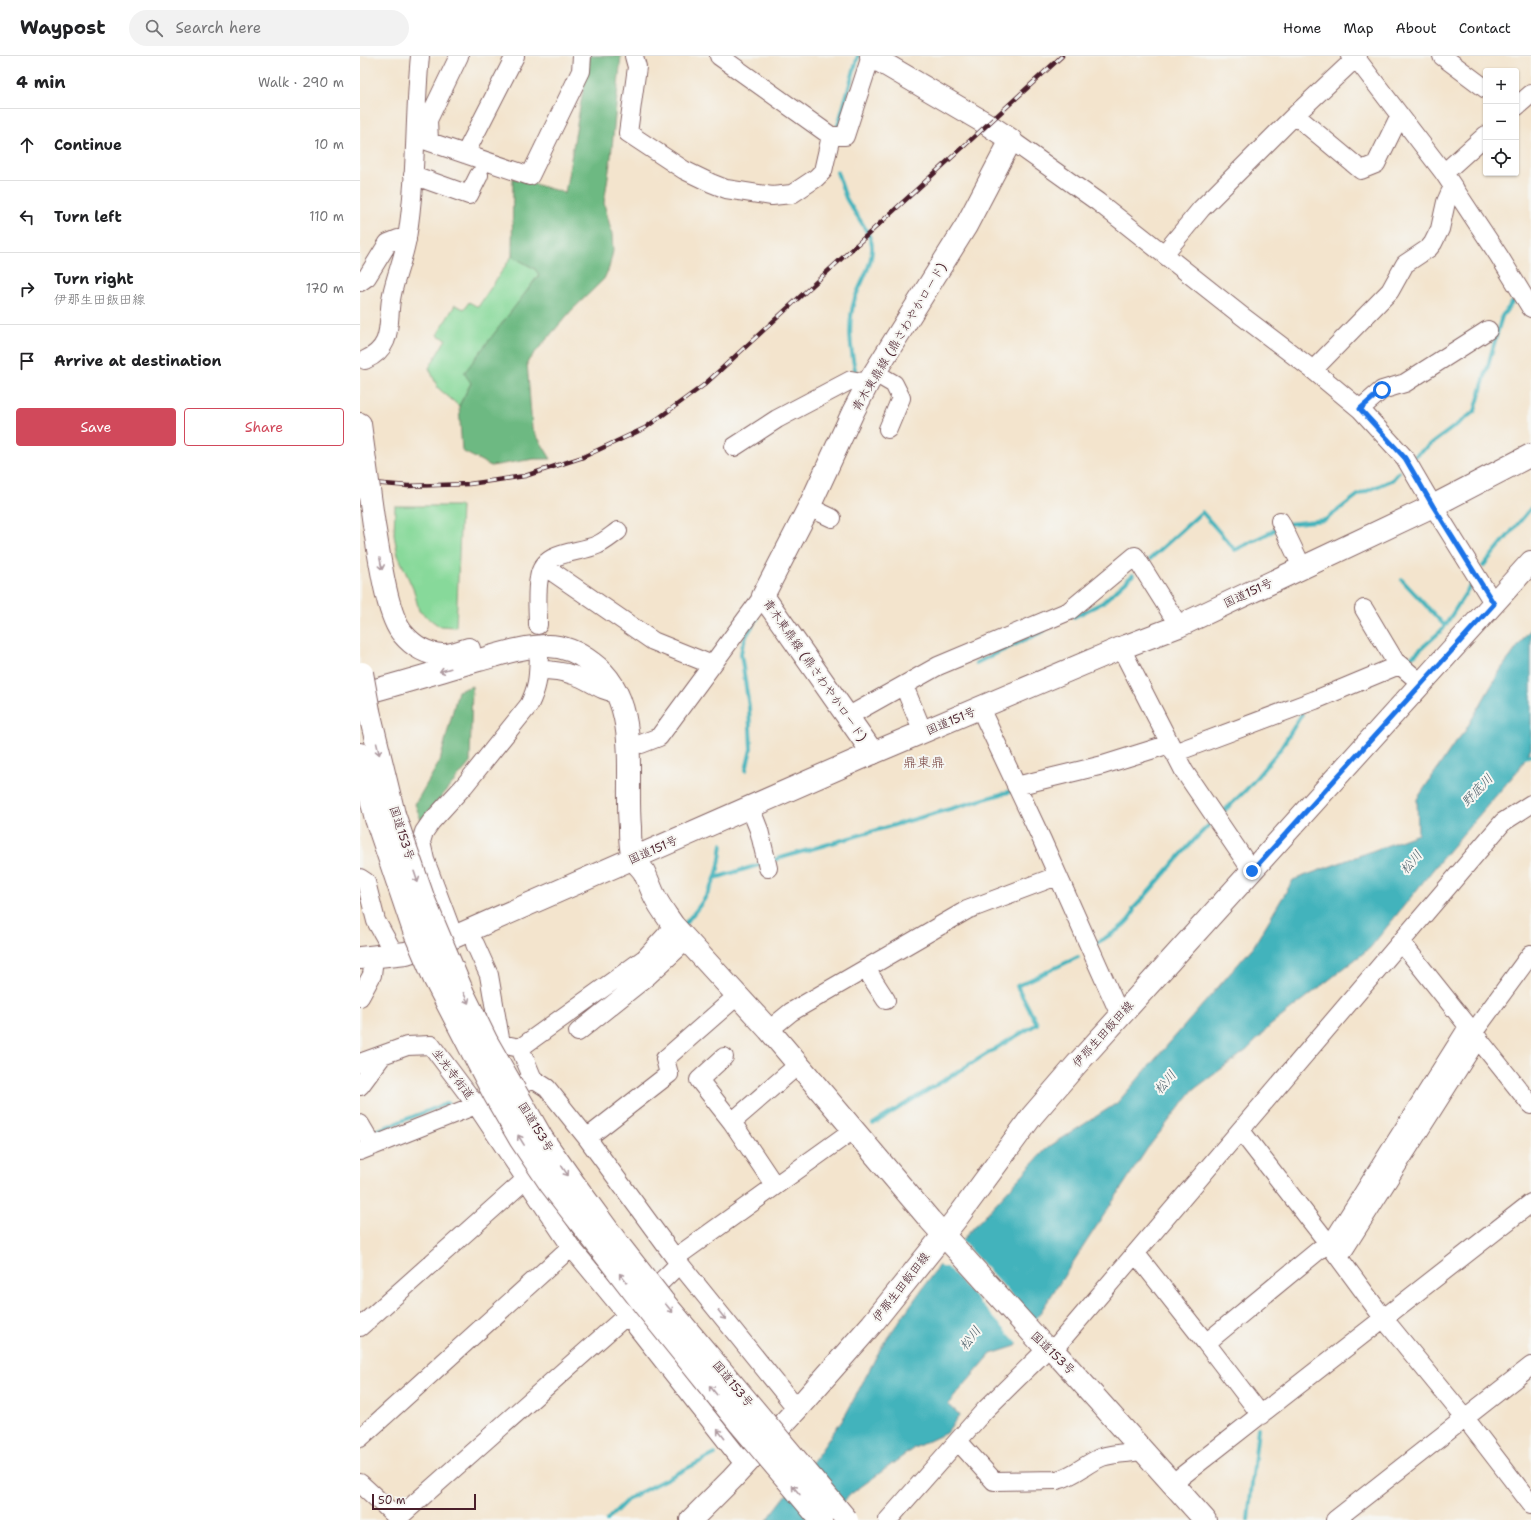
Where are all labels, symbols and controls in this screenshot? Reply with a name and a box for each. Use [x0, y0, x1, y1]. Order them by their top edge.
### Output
search box [129, 10, 409, 46]
text: Waypost [20, 15, 105, 40]
icon: search [143, 17, 165, 39]
text: Search here [175, 18, 261, 38]
text: Home [1283, 19, 1322, 37]
text: Map [1344, 19, 1374, 37]
text: About [1396, 19, 1437, 37]
text: Contact [1459, 19, 1511, 37]
map controls [1483, 68, 1519, 176]
button: + [1483, 68, 1519, 104]
text: 4 min [16, 71, 66, 93]
text: Walk · 290 m [258, 74, 344, 91]
button: − [1483, 104, 1519, 140]
icon: ahead [16, 134, 38, 156]
text: Continue [54, 135, 122, 155]
text: 10 m [314, 136, 344, 153]
button: locate [1483, 140, 1519, 176]
icon: left [16, 206, 38, 228]
text: Turn left [54, 207, 122, 227]
text: 110 m [309, 208, 344, 225]
street label: 青木東鼎線 (鼎さわやかロード) [848, 260, 950, 414]
text: Turn right [54, 269, 134, 289]
icon: right [16, 278, 38, 300]
text: 170 m [306, 280, 344, 297]
text: 伊那生田飯田線 [54, 291, 145, 308]
icon: arrive [16, 350, 38, 372]
text: Arrive at destination [54, 351, 222, 371]
route start [1373, 381, 1391, 399]
button: Save [16, 408, 176, 446]
button: Share [184, 408, 344, 446]
one-way arrow [378, 557, 386, 570]
street label: 国道151号 [1221, 575, 1275, 611]
street label: 青木東鼎線 (鼎さわやかロード) [760, 596, 870, 744]
one-way arrow [438, 667, 451, 674]
street label: 国道151号 [924, 703, 978, 739]
one-way arrow [375, 742, 382, 755]
district label: 鼎東鼎 [903, 753, 945, 771]
water label: 野底川 [1457, 770, 1497, 810]
street label: 国道153号 [386, 804, 418, 862]
street label: 国道151号 [626, 832, 680, 868]
water label: 松川 [1396, 847, 1426, 877]
route end [1243, 862, 1261, 880]
one-way arrow [413, 871, 421, 883]
one-way arrow [463, 991, 470, 1003]
street label: 伊那生田飯田線 [1069, 997, 1137, 1071]
street label: 坐光寺街道 [429, 1045, 477, 1103]
water label: 松川 [1150, 1067, 1180, 1097]
street label: 国道153号 [514, 1099, 558, 1155]
one-way arrow [516, 1134, 525, 1145]
one-way arrow [561, 1165, 569, 1176]
street label: 伊那生田飯田線 [869, 1249, 933, 1325]
one-way arrow [618, 1272, 627, 1283]
one-way arrow [665, 1302, 674, 1313]
one-way arrow [717, 1310, 726, 1321]
water label: 松川 [955, 1323, 985, 1353]
street label: 国道153号 [1027, 1328, 1079, 1378]
street label: 国道153号 [709, 1357, 757, 1411]
one-way arrow [708, 1385, 717, 1396]
one-way arrow [716, 1429, 725, 1440]
one-way arrow [791, 1485, 800, 1496]
scale bar [372, 1492, 476, 1511]
text: 50 m [378, 1493, 406, 1508]

